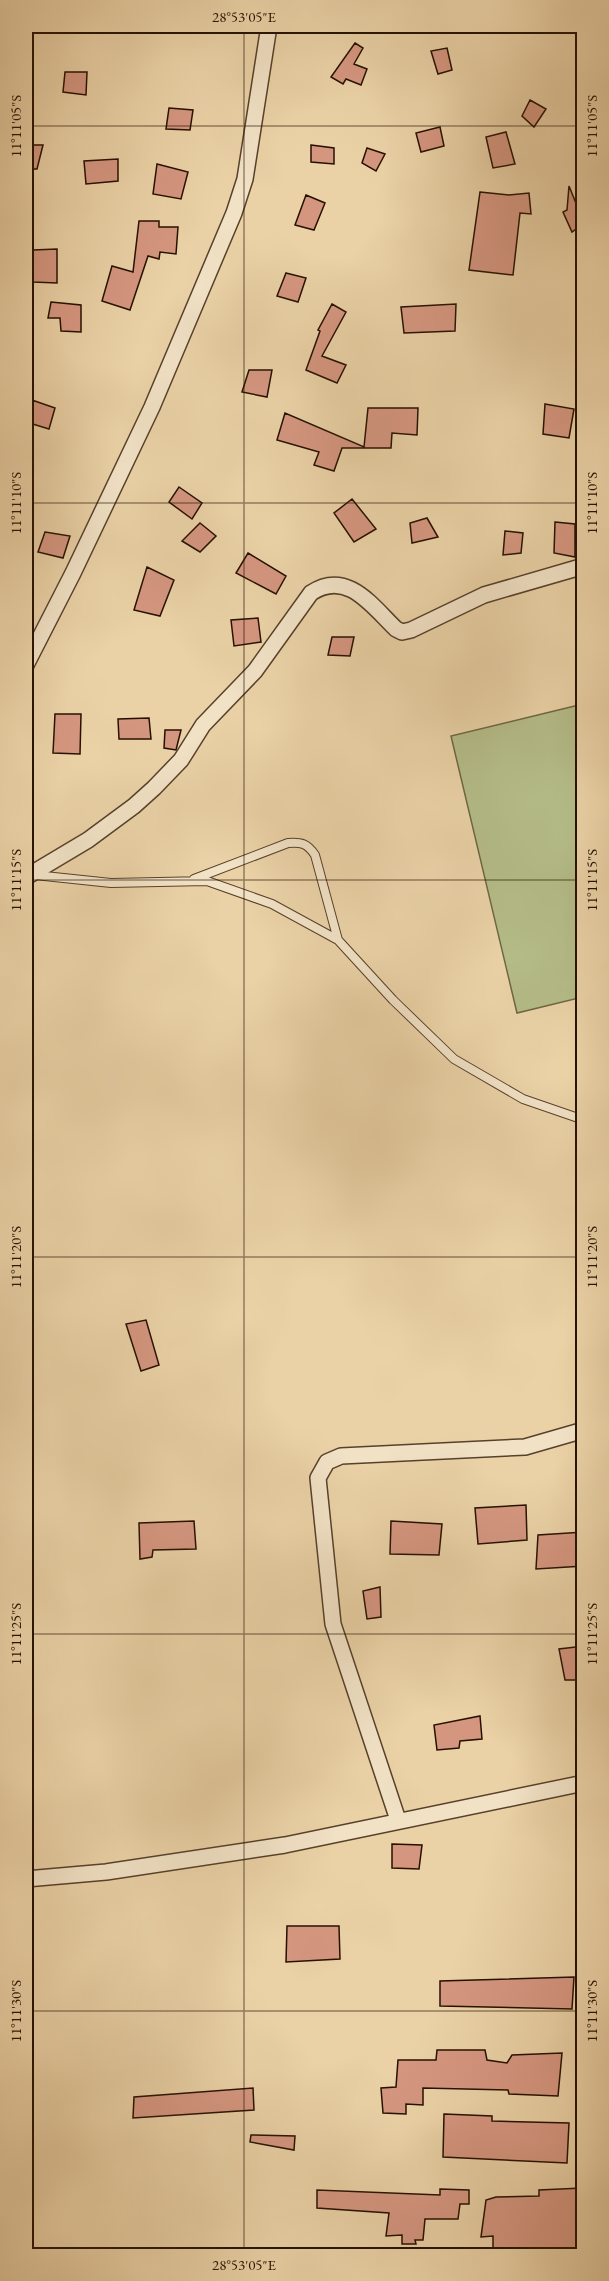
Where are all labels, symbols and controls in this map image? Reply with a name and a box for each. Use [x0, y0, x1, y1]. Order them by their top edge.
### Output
text: 28°53'05"E [212, 7, 277, 26]
text: 11°11'05"S [6, 95, 25, 157]
text: 11°11'05"S [582, 95, 601, 157]
text: 11°11'10"S [6, 472, 25, 534]
text: 11°11'10"S [582, 472, 601, 534]
text: 11°11'15"S [6, 849, 25, 911]
text: 11°11'15"S [582, 849, 601, 911]
text: 11°11'20"S [6, 1226, 25, 1288]
text: 11°11'20"S [582, 1226, 601, 1288]
text: 11°11'25"S [6, 1603, 25, 1665]
text: 11°11'25"S [582, 1603, 601, 1665]
text: 11°11'30"S [6, 1980, 25, 2042]
text: 11°11'30"S [582, 1980, 601, 2042]
text: 28°53'05"E [212, 2255, 277, 2274]

